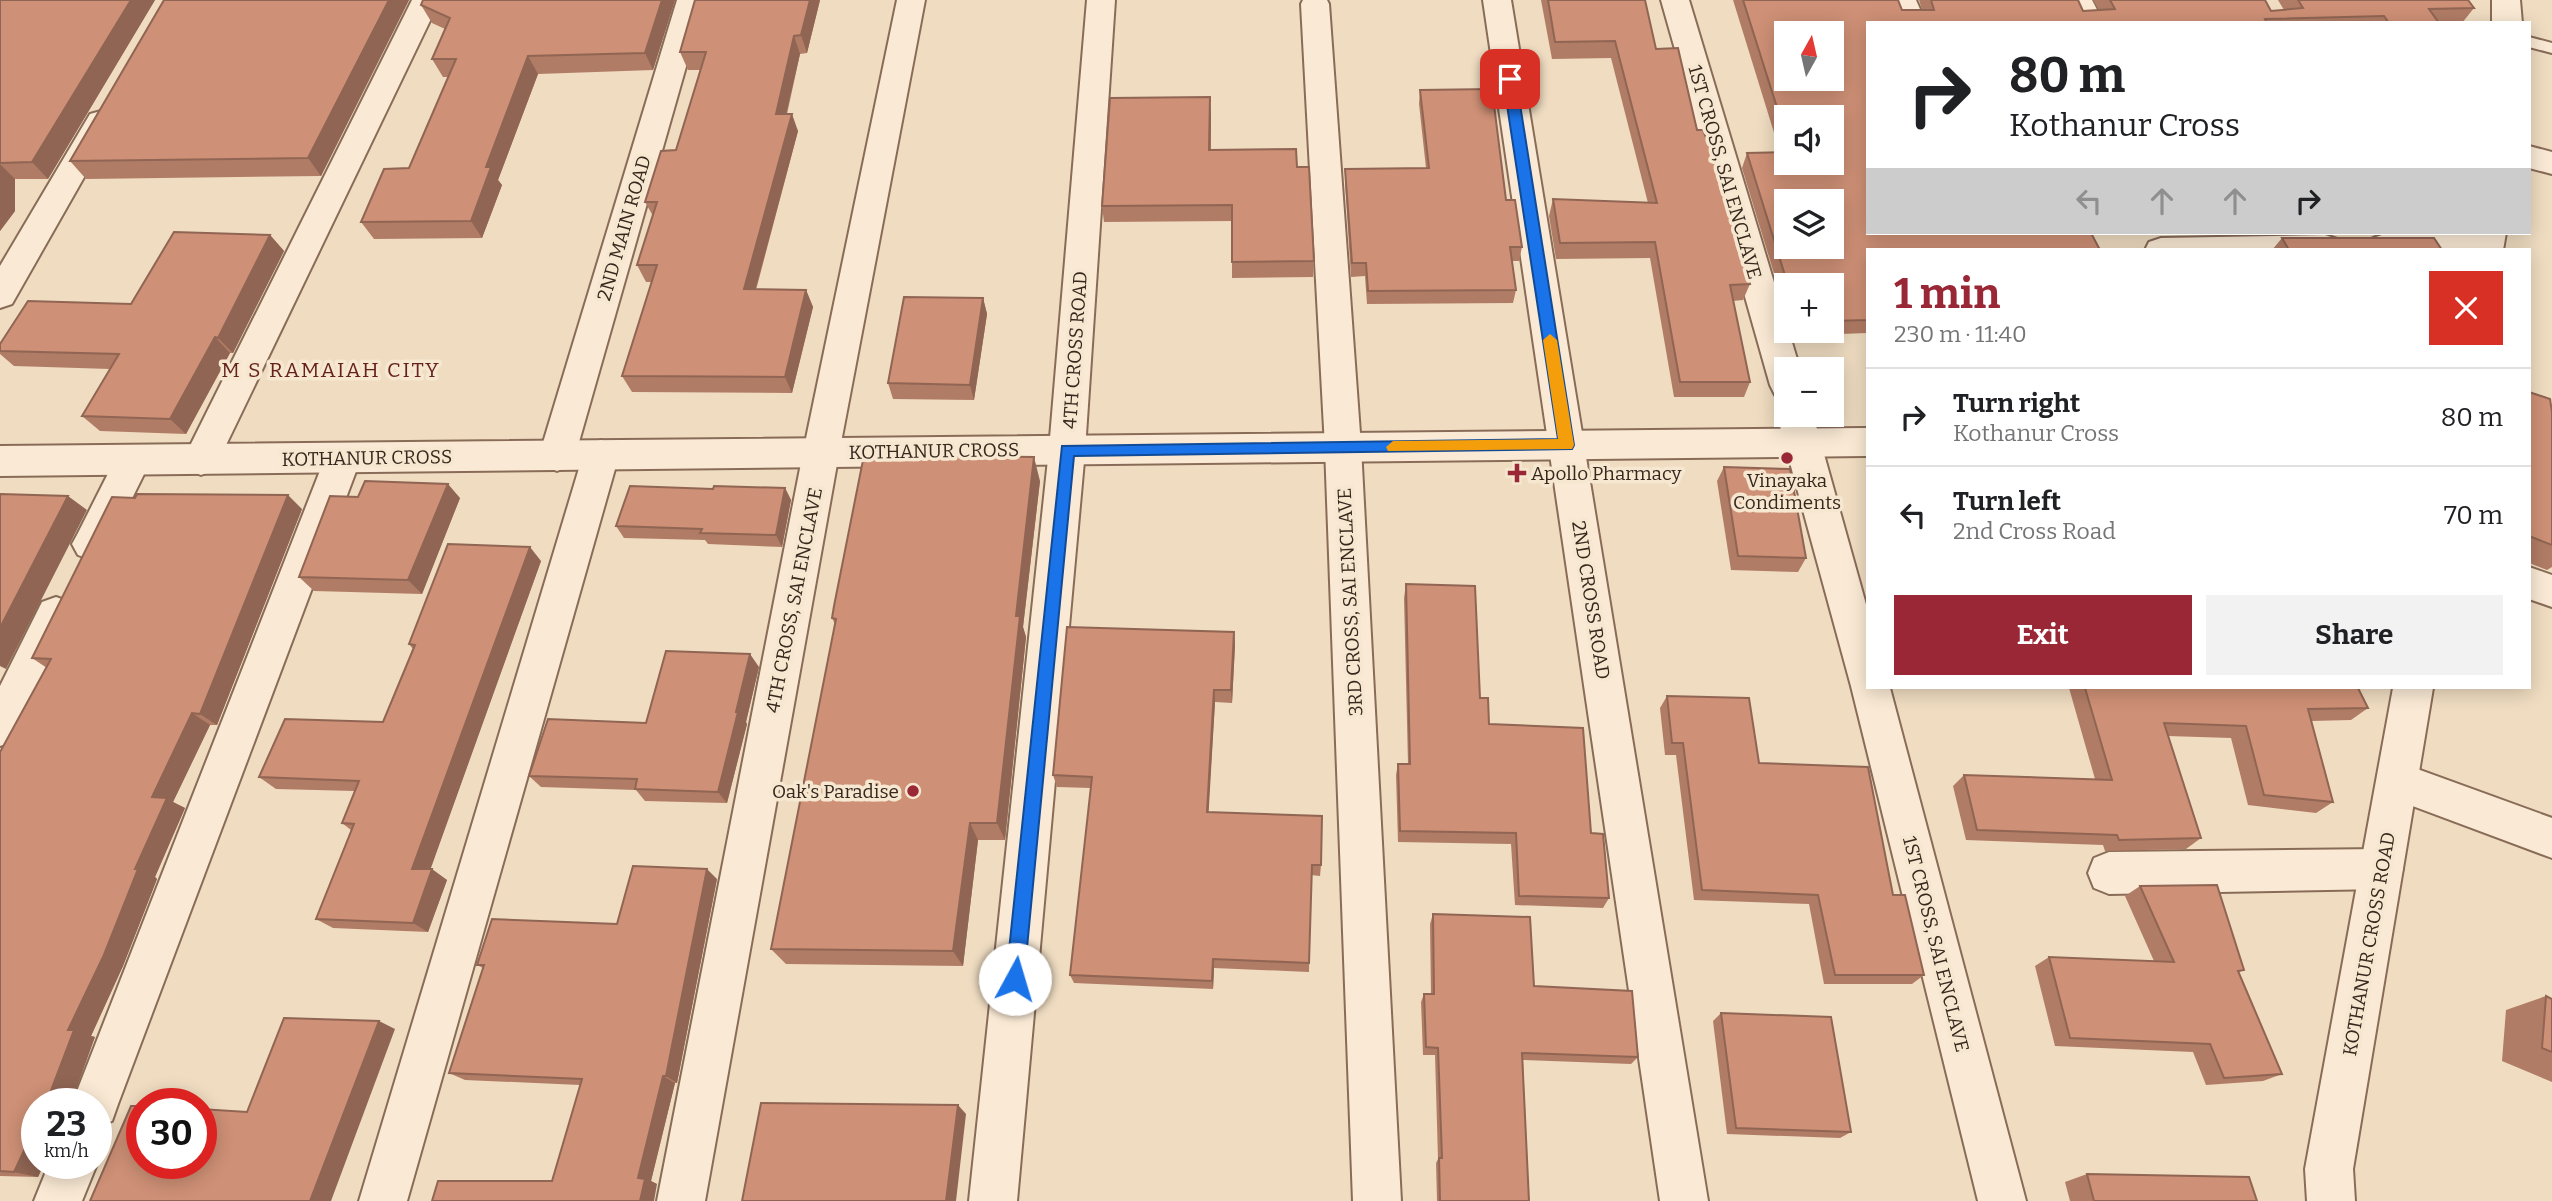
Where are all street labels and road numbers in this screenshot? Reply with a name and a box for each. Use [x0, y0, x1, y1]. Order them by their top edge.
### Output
street label: 1ST CROSS, SAI ENCLAVE [1683, 62, 1767, 282]
street label: 2ND MAIN ROAD [592, 153, 656, 303]
street label: 4TH CROSS ROAD [1058, 270, 1092, 430]
street label: KOTHANUR CROSS [848, 438, 1020, 464]
street label: KOTHANUR CROSS [281, 445, 453, 471]
street label: 4TH CROSS, SAI ENCLAVE [761, 485, 827, 715]
street label: 3RD CROSS, SAI ENCLAVE [1333, 487, 1367, 717]
street label: 2ND CROSS ROAD [1567, 519, 1615, 681]
street label: KOTHANUR CROSS ROAD [2338, 830, 2400, 1058]
street label: 1ST CROSS, SAI ENCLAVE [1898, 834, 1974, 1054]

